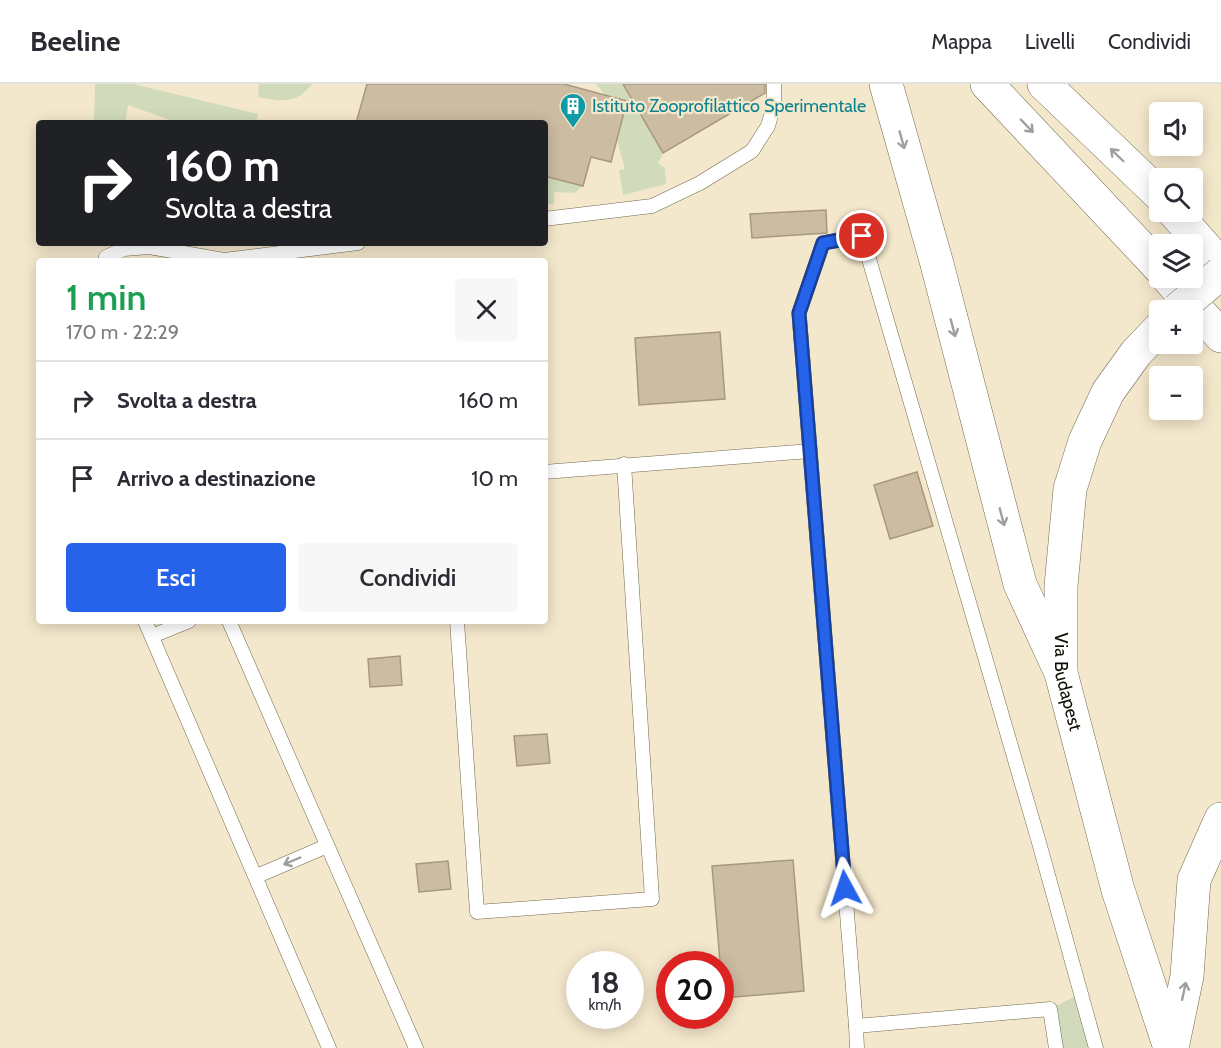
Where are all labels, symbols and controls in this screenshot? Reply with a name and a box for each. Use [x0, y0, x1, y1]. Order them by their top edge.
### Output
text: Beeline [30, 24, 120, 58]
text: Mappa [931, 29, 992, 54]
text: Livelli [1025, 29, 1075, 54]
text: Condividi [1108, 29, 1191, 54]
building icon: Istituto Zooprofilattico Sperimentale [558, 91, 588, 129]
place label: Istituto Zooprofilattico Sperimentale [592, 95, 866, 117]
map controls [1149, 102, 1203, 420]
button: sound [1149, 102, 1203, 156]
one-way arrow [1020, 119, 1034, 134]
one-way arrow [897, 130, 908, 149]
text: 160 m [165, 140, 280, 192]
icon: right [66, 144, 144, 222]
one-way arrow [1110, 147, 1125, 162]
button: search [1149, 168, 1203, 222]
text: Svolta a destra [165, 192, 332, 225]
pin [836, 210, 887, 261]
icon: arrive [845, 219, 878, 252]
button: layers [1149, 234, 1203, 288]
text: 1 min [66, 275, 146, 319]
button: close [455, 278, 518, 341]
button: + [1149, 300, 1203, 354]
one-way arrow [948, 318, 960, 337]
text: 170 m · 22:29 [66, 320, 179, 344]
button: − [1149, 366, 1203, 420]
icon: right [66, 384, 99, 417]
text: Svolta a destra [117, 387, 257, 414]
text: 160 m [459, 387, 518, 414]
icon: arrive [66, 462, 99, 495]
text: Arrivo a destinazione [117, 465, 315, 492]
text: 10 m [471, 465, 518, 492]
one-way arrow [997, 507, 1009, 526]
button: Esci [66, 543, 286, 612]
button: Condividi [298, 543, 518, 612]
street label: Via Budapest [1050, 633, 1087, 733]
one-way arrow [283, 856, 302, 867]
position arrow [813, 856, 877, 920]
speed limit sign: 20 [656, 951, 734, 1029]
text: 18 [590, 964, 620, 1001]
one-way arrow [1179, 981, 1190, 1001]
text: km/h [589, 996, 621, 1014]

